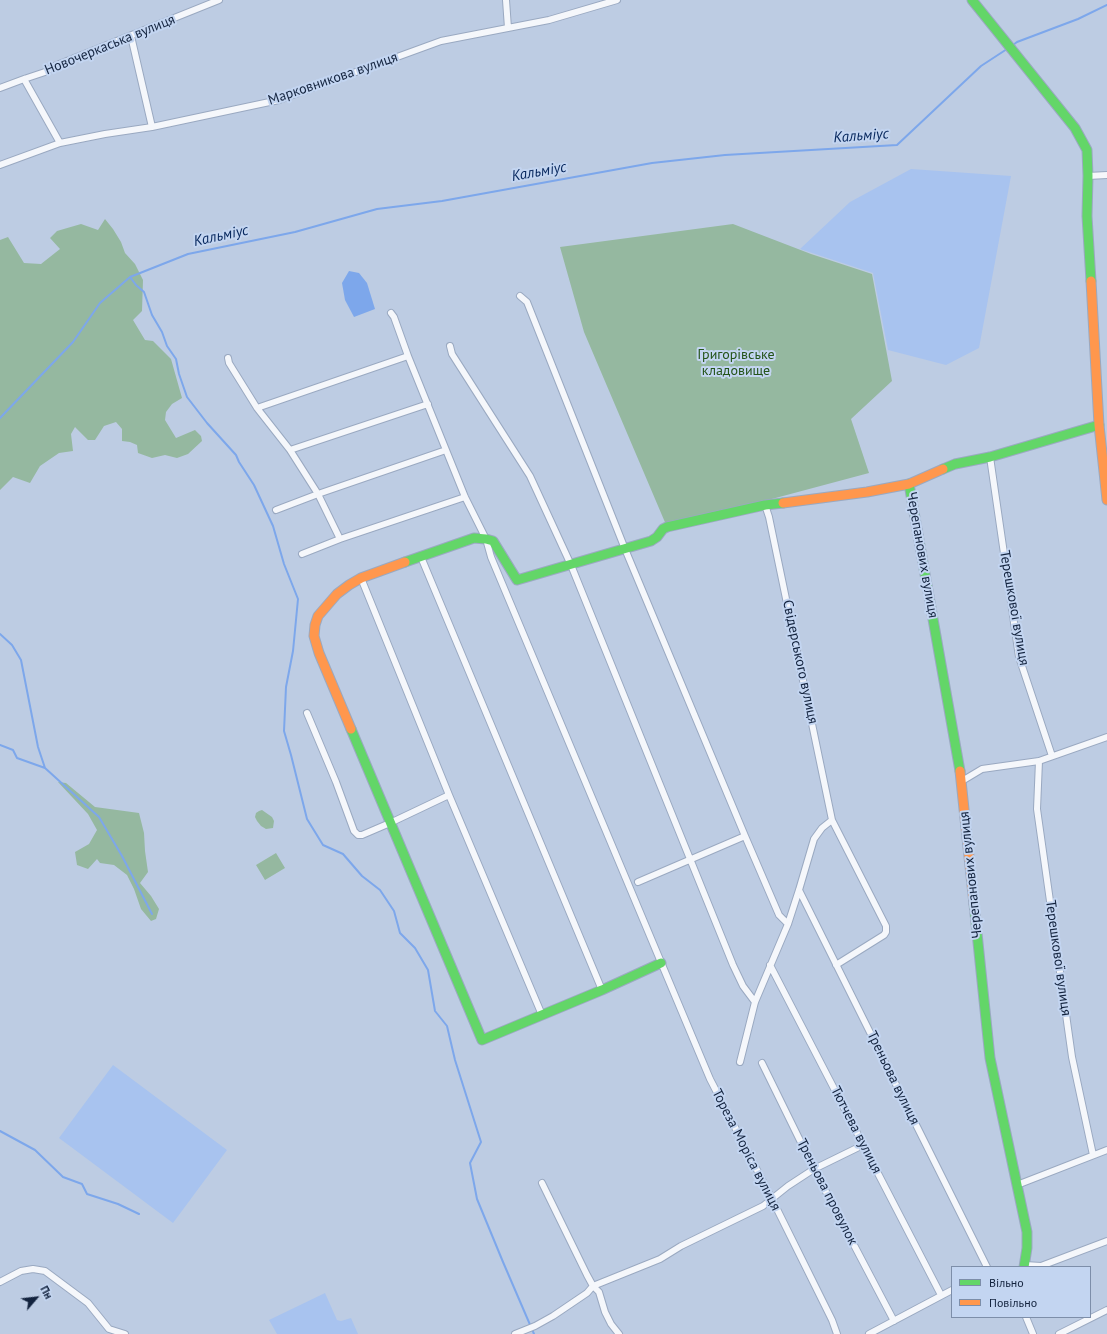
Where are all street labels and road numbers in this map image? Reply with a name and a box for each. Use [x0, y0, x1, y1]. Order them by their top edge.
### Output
street label: Новочеркаська вулиця [42, 11, 178, 79]
street label: Марковникова вулиця [266, 49, 400, 109]
street label: Черепанових вулиця [903, 491, 941, 619]
street label: Терешкової вулиця [996, 549, 1032, 667]
street label: Свiдерського вулиця [779, 598, 821, 726]
street label: Черепанових вулиця [956, 811, 986, 939]
street label: Терешкової вулиця [1042, 899, 1074, 1017]
street label: Треньова вулиця [863, 1028, 923, 1128]
street label: Тютчева вулиця [827, 1084, 885, 1176]
street label: Тореза Моріса вулиця [708, 1086, 784, 1214]
street label: Треньова провулок [793, 1136, 861, 1248]

